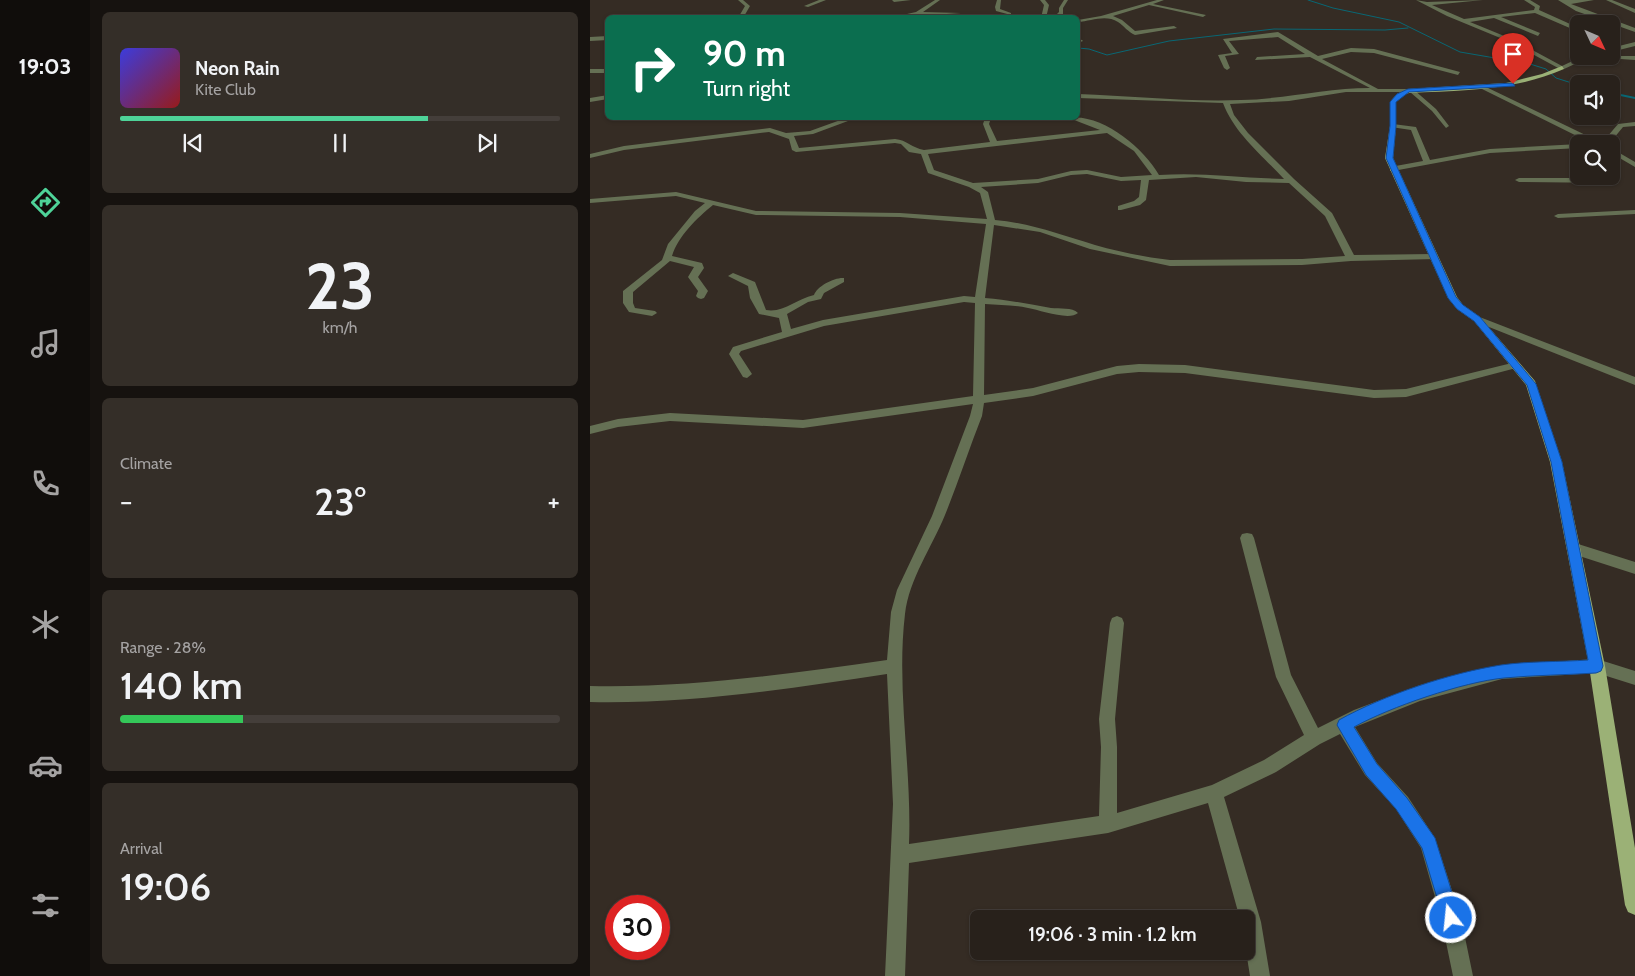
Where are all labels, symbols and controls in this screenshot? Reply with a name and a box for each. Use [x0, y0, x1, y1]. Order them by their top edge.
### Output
north arrow [1570, 15, 1620, 65]
map controls [1570, 15, 1620, 185]
text: 90 m [703, 32, 786, 75]
pin [1492, 33, 1534, 84]
icon: right [620, 35, 685, 100]
icon: arrive [1499, 40, 1527, 68]
text: 19:03 [19, 53, 71, 80]
text: Neon Rain [195, 57, 280, 80]
text: Turn right [703, 75, 790, 102]
button: sound [1570, 75, 1620, 125]
text: Kite Club [195, 80, 256, 99]
icon: previous [179, 129, 207, 157]
icon: pause [326, 129, 354, 157]
icon: next [473, 129, 501, 157]
button: search [1570, 135, 1620, 185]
icon: directions [28, 185, 63, 220]
text: 23 [305, 246, 375, 325]
text: km/h [322, 318, 358, 337]
icon: music [28, 326, 63, 361]
text: Climate [120, 454, 172, 473]
icon: phone [28, 466, 63, 501]
text: 23° [314, 478, 366, 525]
text: − [120, 484, 132, 518]
text: + [548, 484, 560, 518]
icon: climate [28, 607, 63, 642]
text: Range · 28% [120, 638, 206, 657]
text: 140 km [120, 662, 243, 709]
icon: car [28, 748, 63, 783]
text: Arrival [120, 839, 163, 858]
text: 19:06 [120, 863, 211, 910]
icon: filters [28, 888, 63, 923]
position arrow [1424, 891, 1476, 943]
speed limit sign: 30 [605, 895, 670, 960]
text: 19:06 · 3 min · 1.2 km [1028, 923, 1197, 946]

